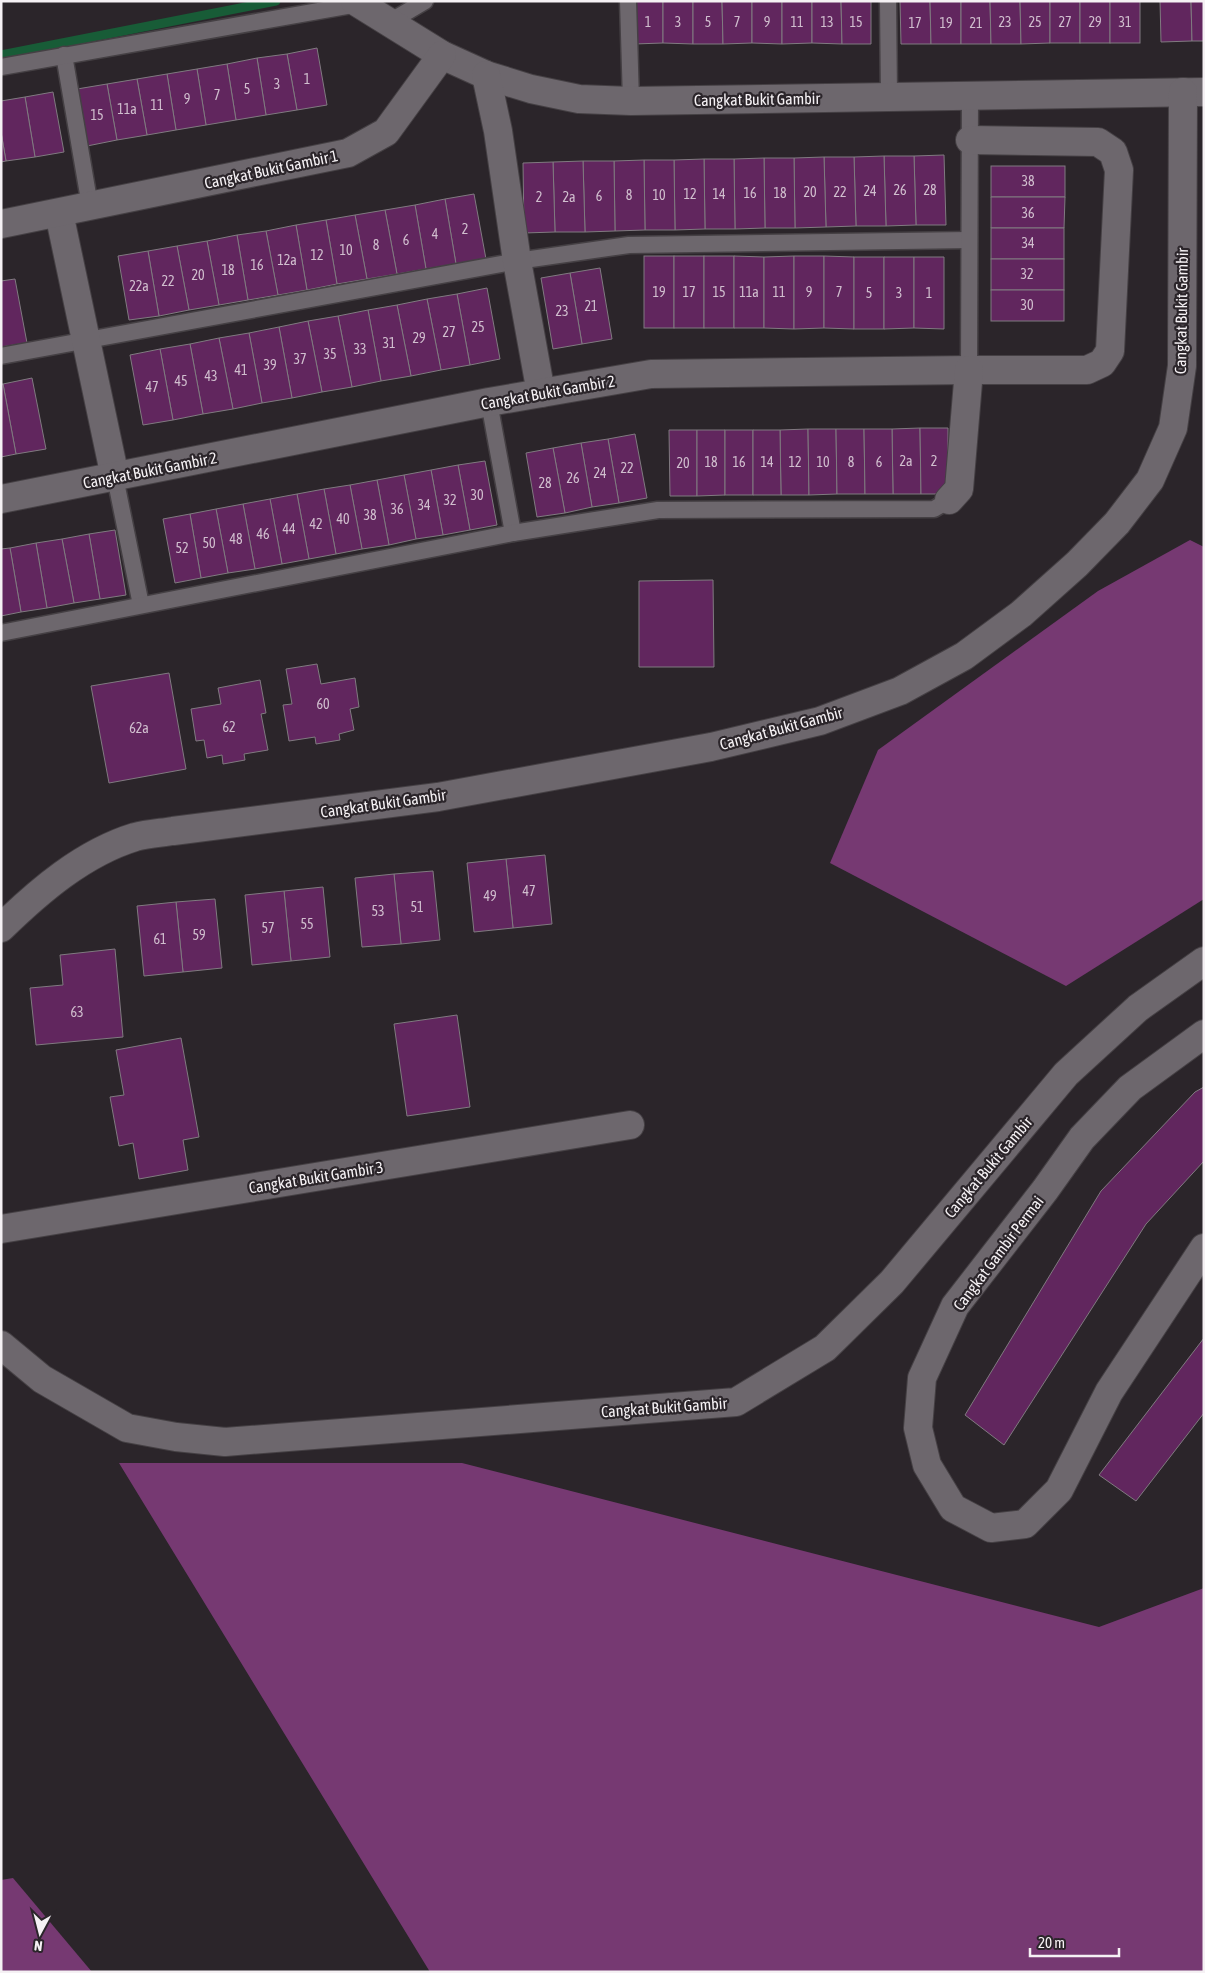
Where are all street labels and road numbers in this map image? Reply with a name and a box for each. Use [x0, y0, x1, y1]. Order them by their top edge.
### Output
street label: Cangkat Bukit Gambir [694, 89, 821, 110]
street label: Cangkat Bukit Gambir 1 [203, 146, 340, 193]
street label: Cangkat Bukit Gambir [1171, 247, 1192, 374]
street label: Cangkat Bukit Gambir 2 [479, 371, 617, 414]
street label: Cangkat Bukit Gambir 2 [82, 448, 219, 493]
street label: Cangkat Bukit Gambir [718, 703, 845, 754]
street label: Cangkat Bukit Gambir [319, 785, 447, 822]
street label: Cangkat Bukit Gambir [940, 1113, 1036, 1222]
street label: Cangkat Bukit Gambir 3 [247, 1157, 385, 1198]
street label: Cangkat Gambir Permai [949, 1192, 1048, 1314]
street label: Cangkat Bukit Gambir [600, 1394, 728, 1421]

